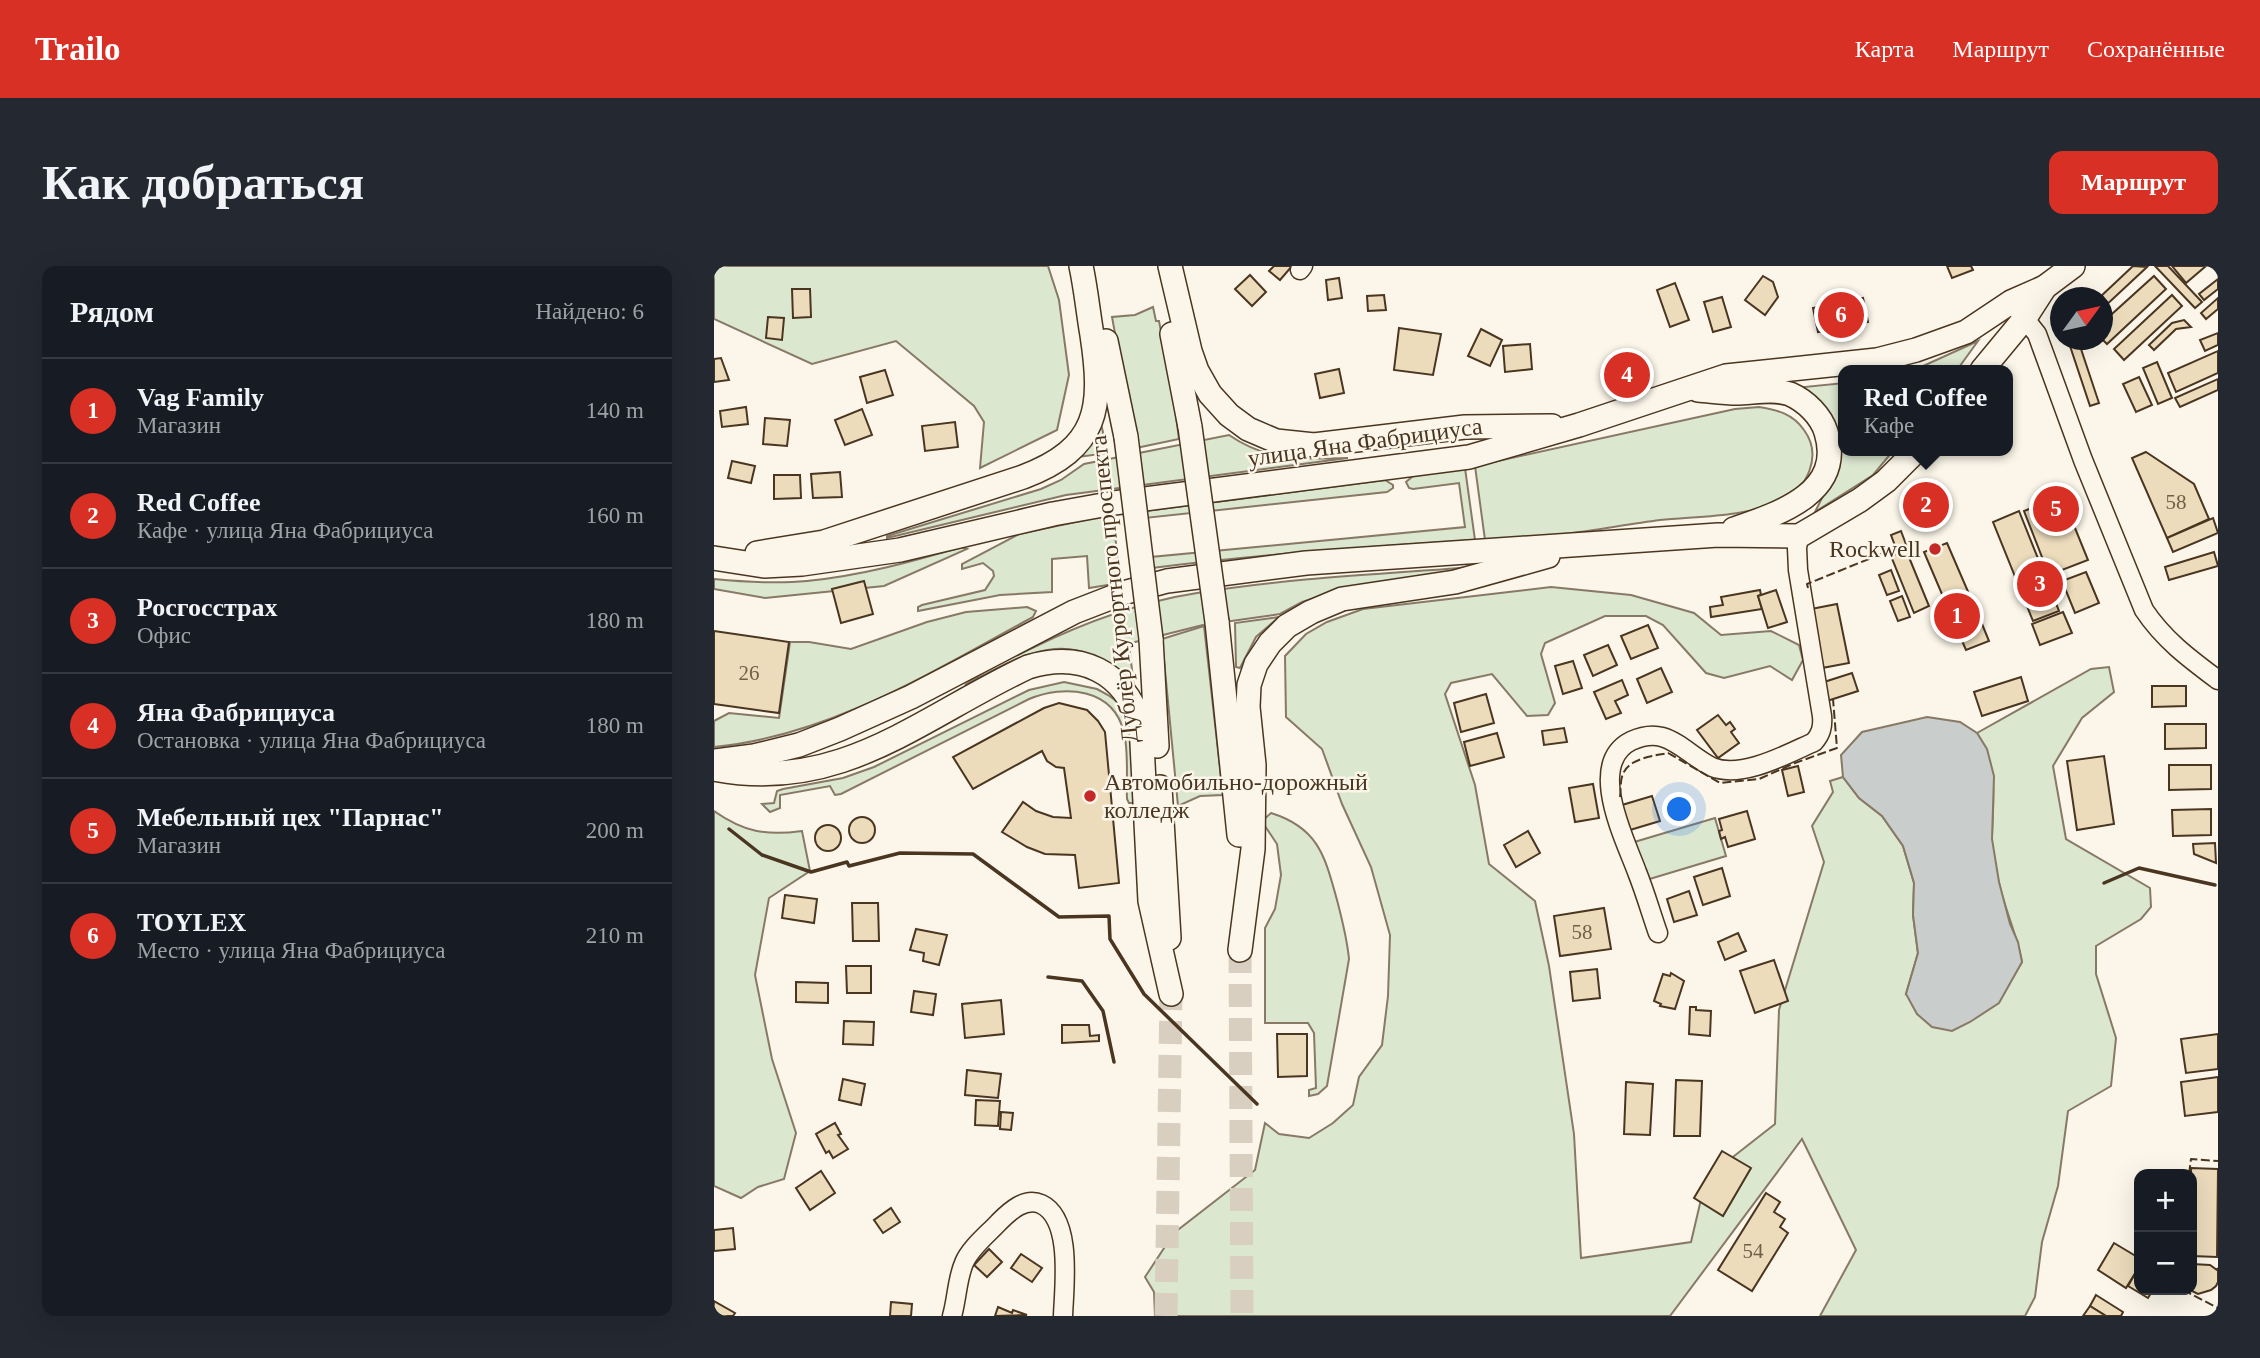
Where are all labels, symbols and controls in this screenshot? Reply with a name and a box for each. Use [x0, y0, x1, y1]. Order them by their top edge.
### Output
text: Trailo [35, 31, 121, 67]
text: Карта [1855, 36, 1914, 62]
text: Маршрут [1952, 36, 2049, 62]
text: Сохранённые [2087, 36, 2225, 62]
button: Маршрут [2049, 151, 2218, 214]
text: Как добраться [42, 155, 364, 210]
north arrow [2050, 287, 2113, 350]
pin: 6 [1818, 289, 1864, 341]
text: Рядом [70, 295, 154, 328]
text: Найдено: 6 [536, 299, 644, 324]
pin: 4 [1604, 349, 1650, 401]
popup [1838, 365, 2013, 456]
text: Vag Family [137, 383, 264, 412]
text: Red Coffee [1864, 383, 1987, 412]
text: 1 [87, 398, 99, 423]
text: 140 m [586, 398, 644, 423]
text: Магазин [137, 413, 221, 438]
street label: улица Яна Фабрициуса [1246, 413, 1484, 471]
text: Кафе [1864, 413, 1914, 438]
street label: Дублёр Курортного проспекта [1085, 434, 1143, 744]
pin: 2 [1903, 479, 1949, 531]
pin: 5 [2033, 483, 2079, 535]
text: Red Coffee [137, 488, 260, 517]
house number: 58 [2166, 490, 2187, 514]
text: 2 [87, 503, 99, 528]
text: 160 m [586, 503, 644, 528]
text: Кафе · улица Яна Фабрициуса [137, 518, 433, 543]
place label: Rockwell [1829, 536, 1921, 562]
marker: Rockwell [1927, 541, 1943, 557]
pin: 3 [2017, 558, 2063, 610]
pin: 1 [1934, 590, 1980, 642]
text: Росгосстрах [137, 593, 278, 622]
text: 3 [87, 608, 99, 633]
text: 180 m [586, 608, 644, 633]
text: Офис [137, 623, 191, 648]
house number: 26 [739, 661, 760, 685]
text: Яна Фабрициуса [137, 698, 335, 727]
text: 4 [87, 713, 99, 738]
text: 180 m [586, 713, 644, 738]
text: Остановка · улица Яна Фабрициуса [137, 728, 486, 753]
place label: Автомобильно-дорожный колледж [1104, 769, 1368, 823]
marker: Автомобильно-дорожный колледж [1082, 788, 1098, 804]
your location [1662, 792, 1696, 826]
text: Мебельный цех "Парнас" [137, 803, 444, 832]
text: 5 [87, 818, 99, 843]
text: 200 m [586, 818, 644, 843]
text: Магазин [137, 833, 221, 858]
text: TOYLEX [137, 908, 246, 937]
house number: 58 [1572, 920, 1593, 944]
text: 6 [87, 923, 99, 948]
text: 210 m [586, 923, 644, 948]
text: Место · улица Яна Фабрициуса [137, 938, 445, 963]
map controls [2134, 1169, 2197, 1295]
button: + [2134, 1169, 2197, 1232]
button: − [2134, 1232, 2197, 1295]
house number: 54 [1743, 1239, 1764, 1263]

